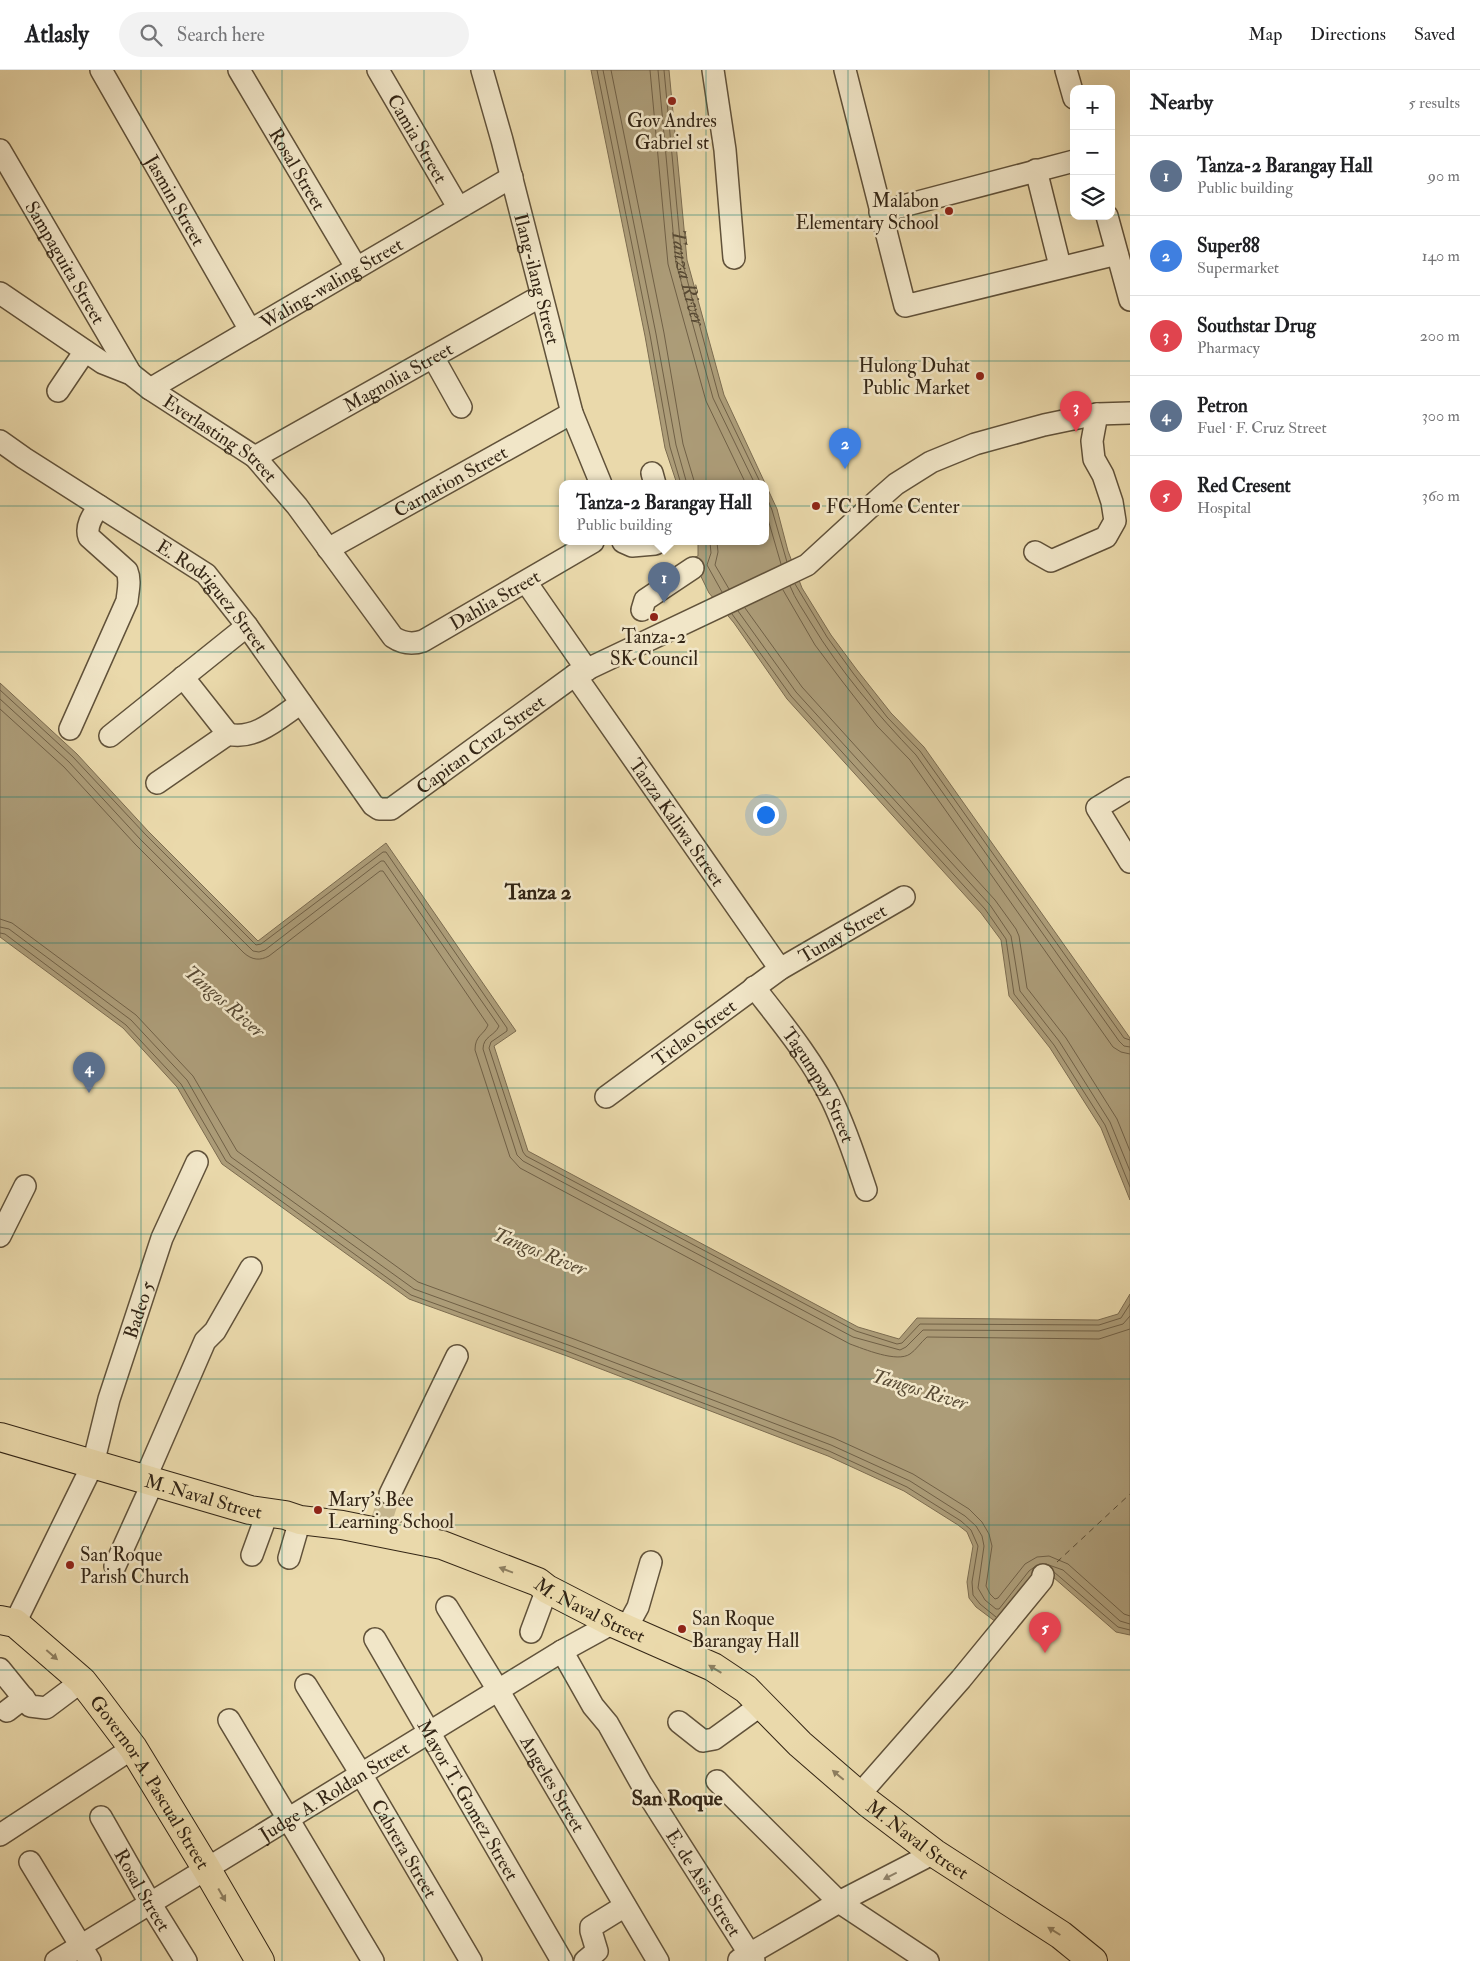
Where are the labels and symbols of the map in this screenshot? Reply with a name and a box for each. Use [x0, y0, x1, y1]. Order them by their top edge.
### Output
street label: Camia Street [382, 90, 452, 188]
marker: Gov Andres Gabriel st [666, 95, 678, 107]
place label: Gov Andres Gabriel st [627, 109, 717, 155]
street label: Rosal Street [263, 124, 331, 215]
street label: Jasmin Street [139, 150, 210, 250]
place label: Malabon Elementary School [796, 189, 939, 235]
street label: Sampaguita Street [19, 197, 110, 329]
marker: Malabon Elementary School [943, 205, 955, 217]
street label: Ilang-ilang Street [508, 211, 565, 347]
water label: Tanza River [666, 228, 711, 330]
street label: Waling-waling Street [255, 233, 407, 335]
street label: Magnolia Street [339, 337, 457, 418]
place label: Hulong Duhat Public Market [858, 354, 970, 400]
marker: Hulong Duhat Public Market [974, 370, 986, 382]
street label: Everlasting Street [158, 390, 282, 487]
pin: 3 [1060, 391, 1092, 432]
pin: 2 [829, 428, 861, 469]
street label: Carnation Street [390, 440, 512, 523]
place label: FC Home Center [826, 495, 960, 519]
marker: FC Home Center [810, 500, 822, 512]
street label: E. Rodriguez Street [152, 535, 273, 658]
pin: 1 [648, 562, 680, 603]
street label: Dahlia Street [445, 565, 545, 636]
marker: Tanza-2 SK Council [648, 611, 660, 623]
place label: Tanza-2 SK Council [610, 625, 698, 671]
street label: Capitan Cruz Street [412, 690, 550, 800]
street label: Tanza Kaliwa Street [624, 754, 730, 891]
your location [753, 802, 779, 828]
district label: Tanza 2 [504, 879, 572, 906]
street label: Tunay Street [795, 899, 891, 969]
water label: Tangos River [179, 960, 271, 1044]
street label: Ticlao Street [648, 994, 741, 1072]
street label: Tagumpay Street [776, 1023, 860, 1146]
pin: 4 [73, 1052, 105, 1093]
water label: Tangos River [489, 1221, 592, 1282]
street label: Badeo 5 [119, 1278, 160, 1342]
water label: Tangos River [869, 1363, 972, 1416]
street label: M. Naval Street [142, 1469, 263, 1525]
place label: Mary's Bee Learning School [328, 1488, 454, 1534]
marker: Mary's Bee Learning School [312, 1504, 324, 1516]
place label: San Roque Parish Church [80, 1543, 189, 1589]
marker: San Roque Parish Church [64, 1559, 76, 1571]
one-way arrow [499, 1565, 513, 1573]
street label: M. Naval Street [529, 1573, 649, 1649]
place label: San Roque Barangay Hall [692, 1607, 800, 1653]
pin: 5 [1029, 1612, 1061, 1653]
marker: San Roque Barangay Hall [676, 1623, 688, 1635]
one-way arrow [46, 1649, 58, 1660]
one-way arrow [709, 1664, 722, 1673]
street label: Governor A. Pascual Street [84, 1691, 215, 1874]
street label: Mayor T. Gomez Street [411, 1716, 524, 1885]
street label: Angeles Street [514, 1730, 590, 1837]
street label: Judge A. Roldan Street [254, 1736, 414, 1847]
one-way arrow [831, 1770, 844, 1781]
district label: San Roque [631, 1785, 723, 1812]
street label: Cabrera Street [366, 1795, 442, 1903]
street label: M. Naval Street [861, 1795, 973, 1885]
street label: E. de Asis Street [660, 1825, 746, 1941]
street label: Rosal Street [109, 1845, 176, 1936]
one-way arrow [883, 1872, 898, 1880]
one-way arrow [217, 1888, 226, 1901]
one-way arrow [1048, 1926, 1061, 1935]

